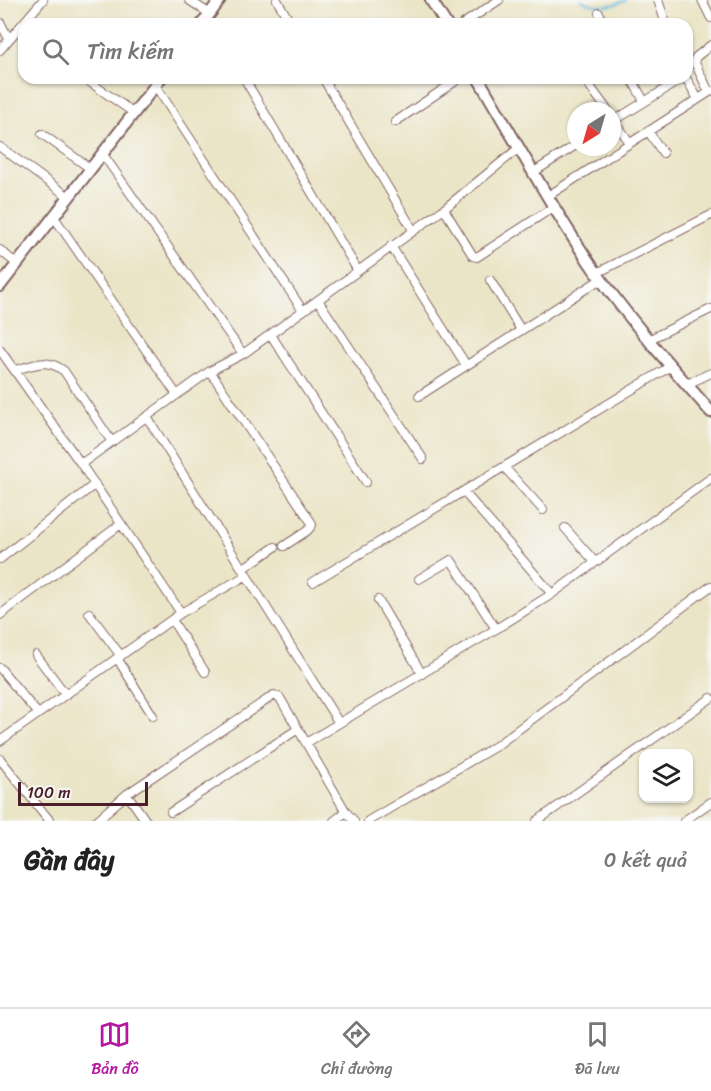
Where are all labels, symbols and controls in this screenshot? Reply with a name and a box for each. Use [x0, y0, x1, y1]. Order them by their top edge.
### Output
search box [18, 18, 693, 84]
text: Tìm kiếm [87, 32, 174, 71]
icon: search [39, 35, 72, 68]
north arrow [567, 102, 621, 156]
map controls [639, 749, 693, 803]
button: layers [639, 749, 693, 803]
text: 100 m [27, 778, 71, 807]
scale bar [18, 779, 148, 806]
text: Gần đây [24, 837, 114, 883]
text: 0 kết quả [604, 843, 687, 878]
tab: Bản đồ [91, 1018, 139, 1083]
tab: Chỉ đường [321, 1018, 393, 1083]
tab: Đã lưu [575, 1018, 620, 1083]

